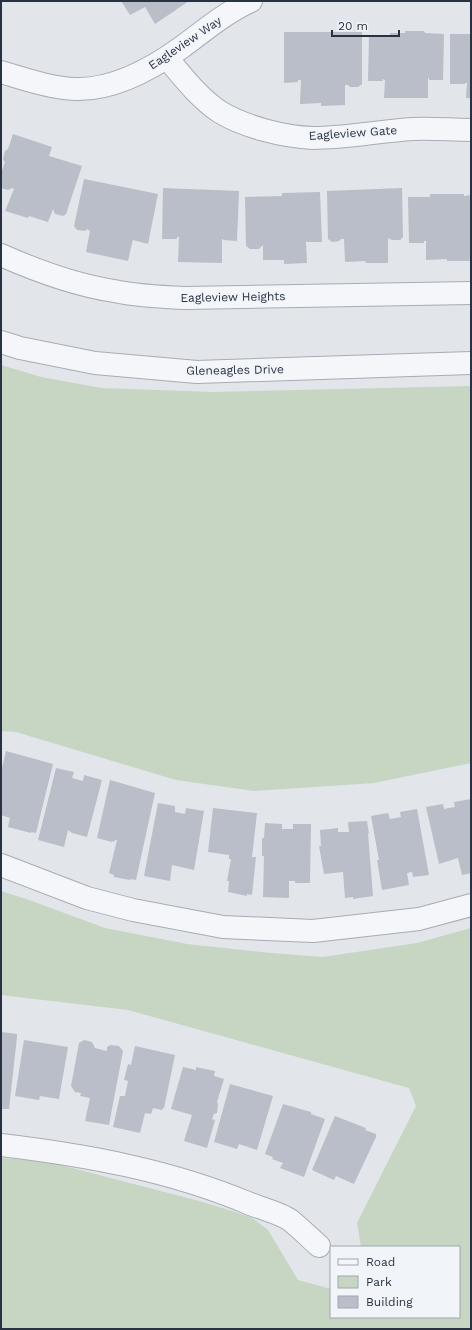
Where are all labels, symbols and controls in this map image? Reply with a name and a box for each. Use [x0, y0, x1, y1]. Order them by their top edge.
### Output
scale bar [332, 12, 399, 38]
street label: Eagleview Way [146, 13, 225, 72]
text: 20 m [338, 19, 368, 33]
street label: Eagleview Gate [308, 123, 398, 143]
street label: Eagleview Heights [180, 289, 286, 305]
street label: Gleneagles Drive [186, 362, 284, 378]
legend [330, 1246, 460, 1318]
text: Road [366, 1255, 395, 1269]
text: Park [366, 1275, 392, 1289]
text: Building [366, 1295, 413, 1309]

